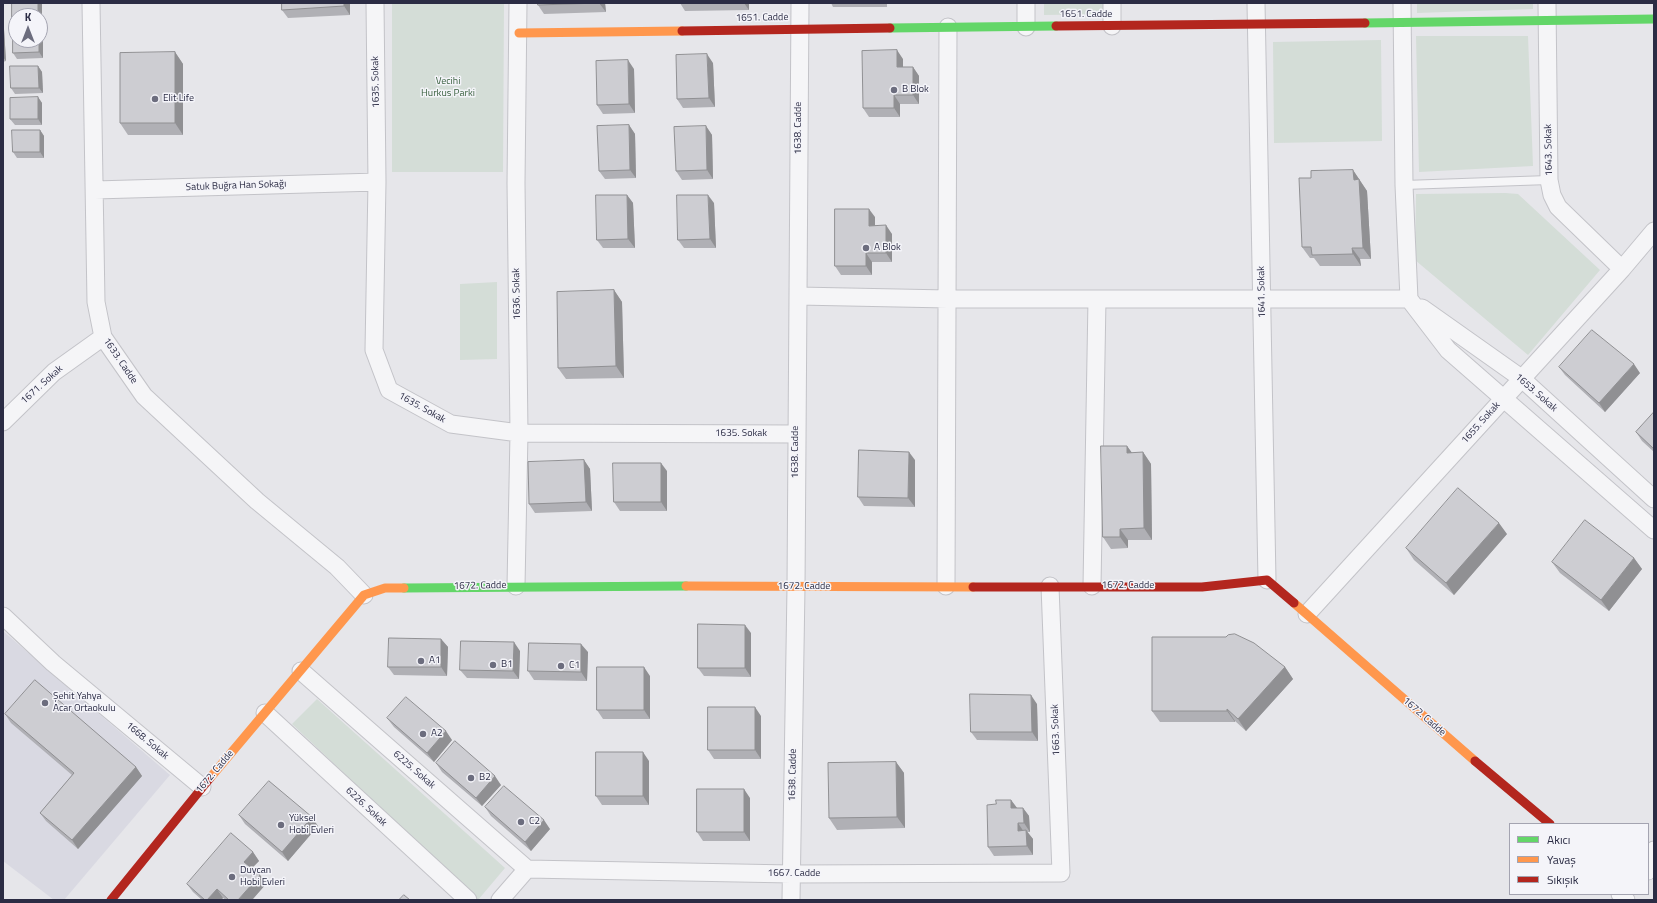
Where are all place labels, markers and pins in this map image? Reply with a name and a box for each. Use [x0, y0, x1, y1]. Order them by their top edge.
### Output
place label: B Blok [902, 84, 929, 96]
marker: B Blok [889, 85, 899, 95]
place label: Elit Life [163, 93, 194, 105]
marker: Elit Life [150, 94, 160, 104]
place label: A Blok [874, 242, 901, 254]
marker: A Blok [861, 243, 871, 253]
place label: A1 [429, 655, 441, 667]
marker: A1 [416, 656, 426, 666]
place label: B1 [501, 659, 513, 671]
marker: B1 [488, 660, 498, 670]
place label: C1 [569, 660, 580, 672]
marker: C1 [556, 661, 566, 671]
place label: Şehit Yahya Acar Ortaokulu [53, 691, 116, 714]
marker: Şehit Yahya Acar Ortaokulu [40, 698, 50, 708]
place label: A2 [431, 728, 443, 740]
marker: A2 [418, 729, 428, 739]
place label: B2 [479, 772, 491, 784]
marker: B2 [466, 773, 476, 783]
place label: Yüksel Hobi Evleri [289, 813, 334, 836]
place label: C2 [529, 816, 540, 828]
marker: C2 [516, 817, 526, 827]
marker: Yüksel Hobi Evleri [276, 820, 286, 830]
place label: Duycan Hobi Evleri [240, 865, 285, 888]
marker: Duycan Hobi Evleri [227, 872, 237, 882]

